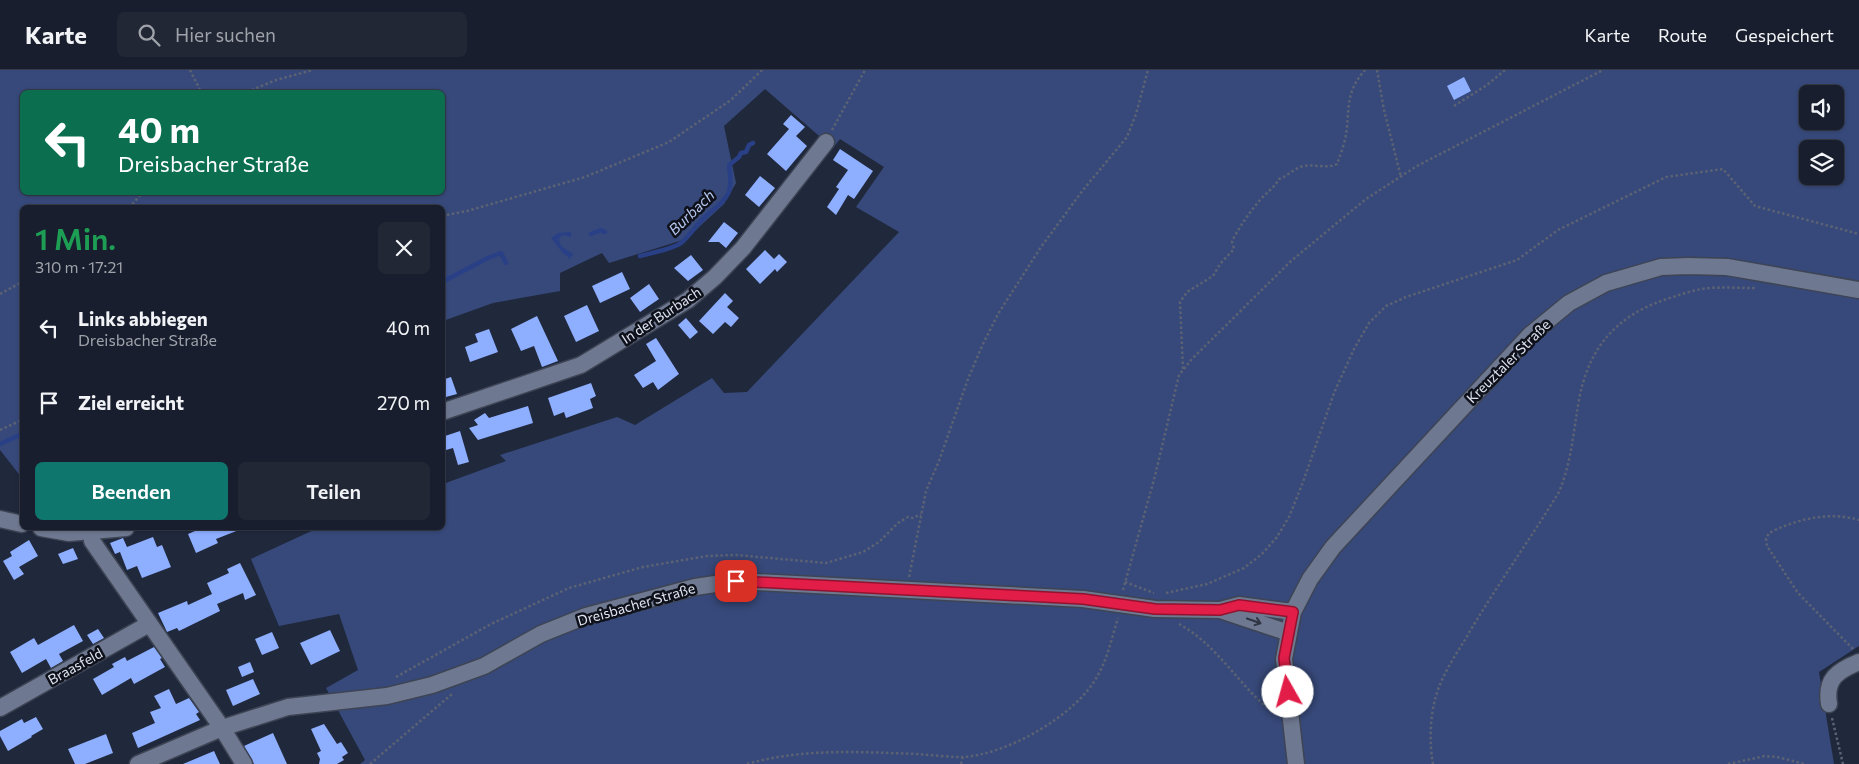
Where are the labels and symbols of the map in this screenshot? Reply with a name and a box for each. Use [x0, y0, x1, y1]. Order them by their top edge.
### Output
water label: Burbach [664, 186, 718, 238]
street label: In der Burbach [618, 283, 704, 347]
street label: Kreuztaler Straße [1463, 316, 1553, 406]
pin [715, 560, 757, 602]
street label: Dreisbacher Straße [575, 579, 697, 629]
one-way arrow [1246, 617, 1262, 627]
street label: Braasfeld [45, 644, 105, 688]
position arrow [1261, 665, 1313, 717]

